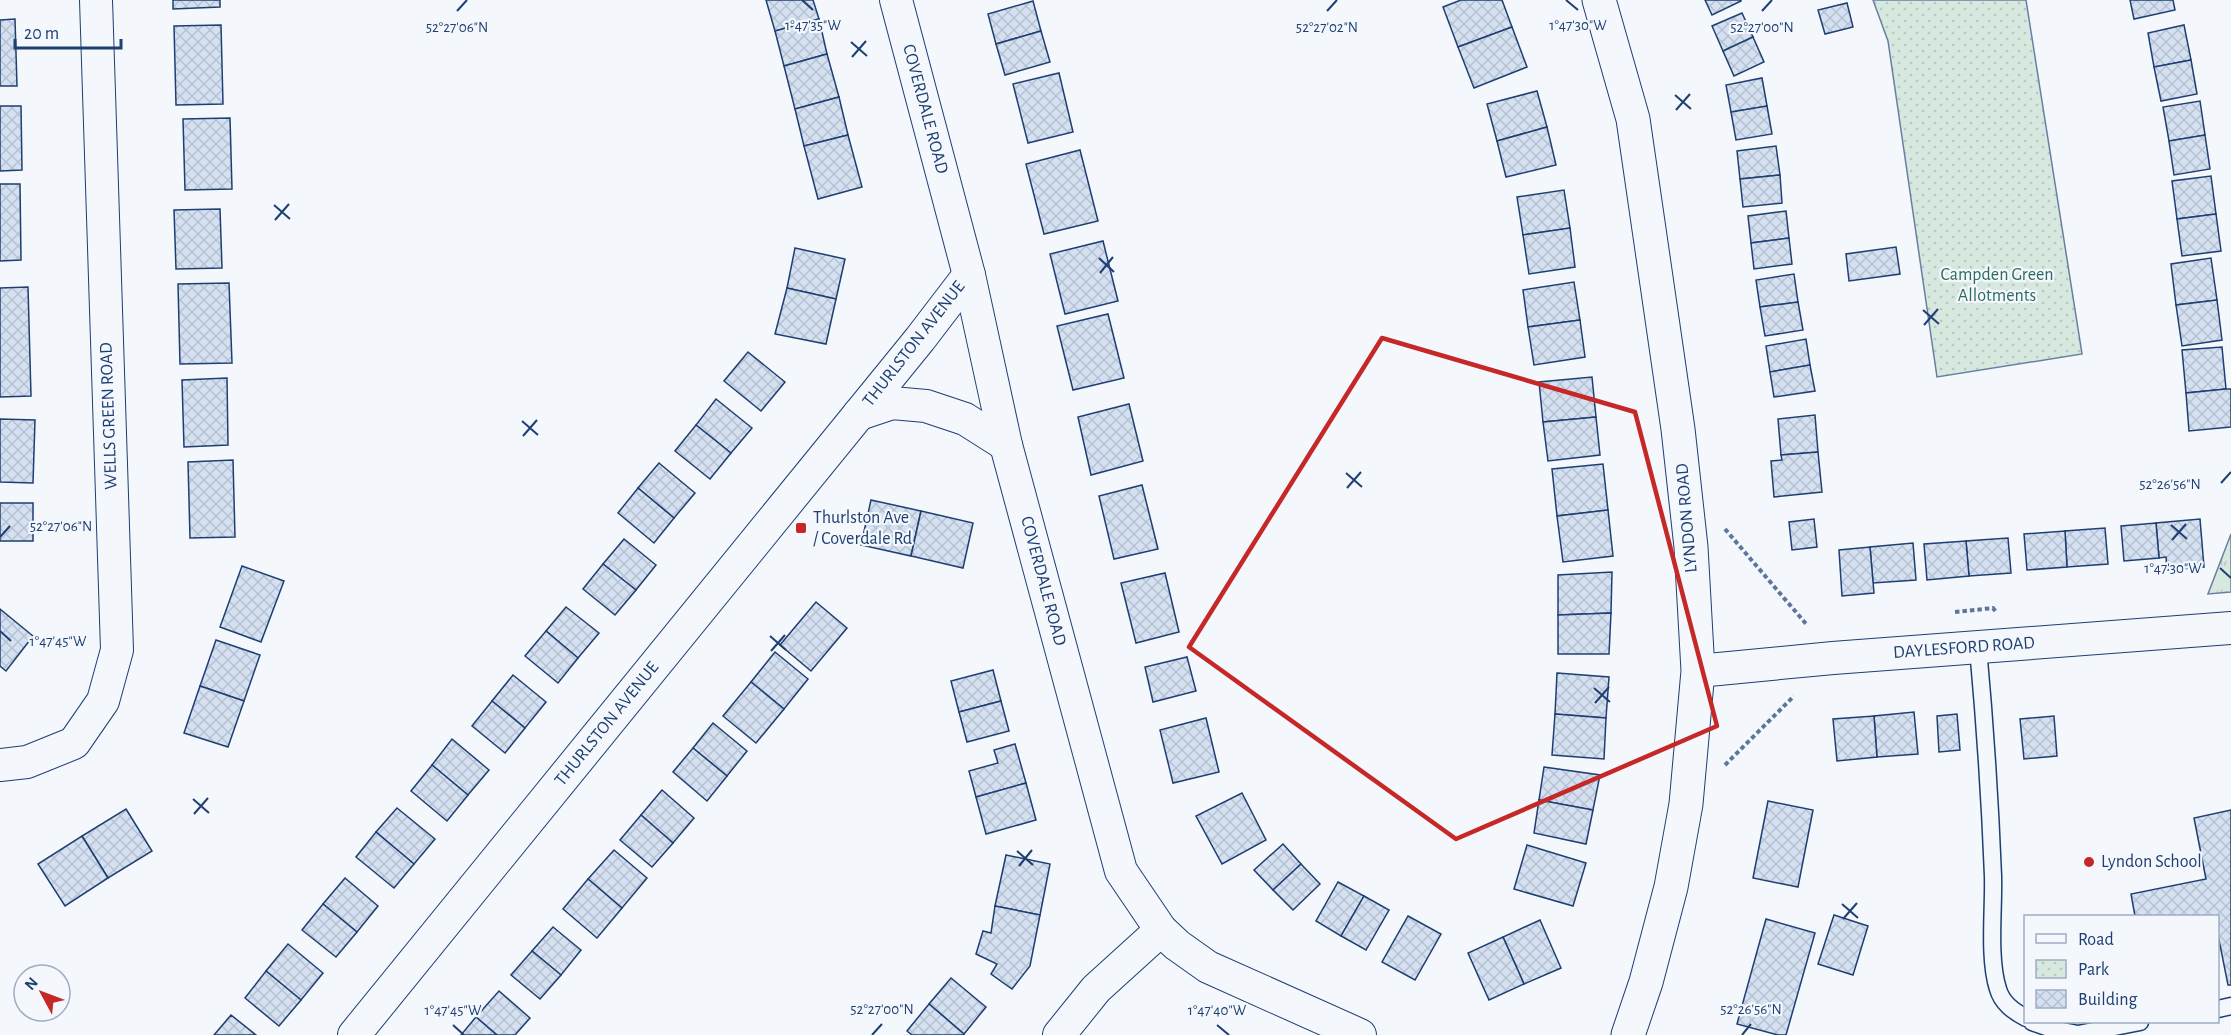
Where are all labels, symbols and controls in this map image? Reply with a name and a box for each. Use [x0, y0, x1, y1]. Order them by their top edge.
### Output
scale bar [15, 12, 122, 50]
text: 1°47'35"W [785, 18, 841, 33]
text: 1°47'30"W [1549, 18, 1607, 33]
text: 52°27'06"N [426, 20, 488, 35]
text: 52°27'02"N [1296, 20, 1358, 35]
text: 52°27'00"N [1730, 20, 1794, 35]
text: 20 m [24, 25, 59, 43]
street label: COVERDALE ROAD [899, 42, 951, 176]
park label: Campden Green Allotments [1940, 266, 2054, 305]
street label: THURLSTON AVENUE [860, 278, 969, 410]
street label: WELLS GREEN ROAD [97, 342, 121, 490]
street label: LYNDON ROAD [1673, 463, 1701, 573]
text: 52°26'56"N [2139, 477, 2201, 492]
place label: Thurlston Ave / Coverdale Rd [813, 509, 912, 548]
street label: COVERDALE ROAD [1017, 514, 1069, 648]
text: 52°27'06"N [30, 519, 92, 534]
marker: Thurlston Ave / Coverdale Rd [794, 521, 808, 535]
text: 1°47'30"W [2144, 561, 2202, 576]
text: 1°47'45"W [30, 634, 87, 649]
street label: DAYLESFORD ROAD [1893, 634, 2035, 662]
street label: THURLSTON AVENUE [552, 658, 663, 789]
place label: Lyndon School [2101, 853, 2202, 871]
marker: Lyndon School [2082, 855, 2096, 869]
legend [2024, 915, 2219, 1023]
text: Road [2078, 931, 2114, 949]
text: Park [2078, 961, 2110, 979]
north arrow [12, 963, 72, 1023]
text: N [22, 974, 41, 993]
text: Building [2078, 991, 2138, 1009]
text: 52°27'00"N [850, 1002, 914, 1017]
text: 52°26'56"N [1720, 1002, 1782, 1017]
text: 1°47'45"W [425, 1003, 482, 1018]
text: 1°47'40"W [1188, 1003, 1247, 1018]

